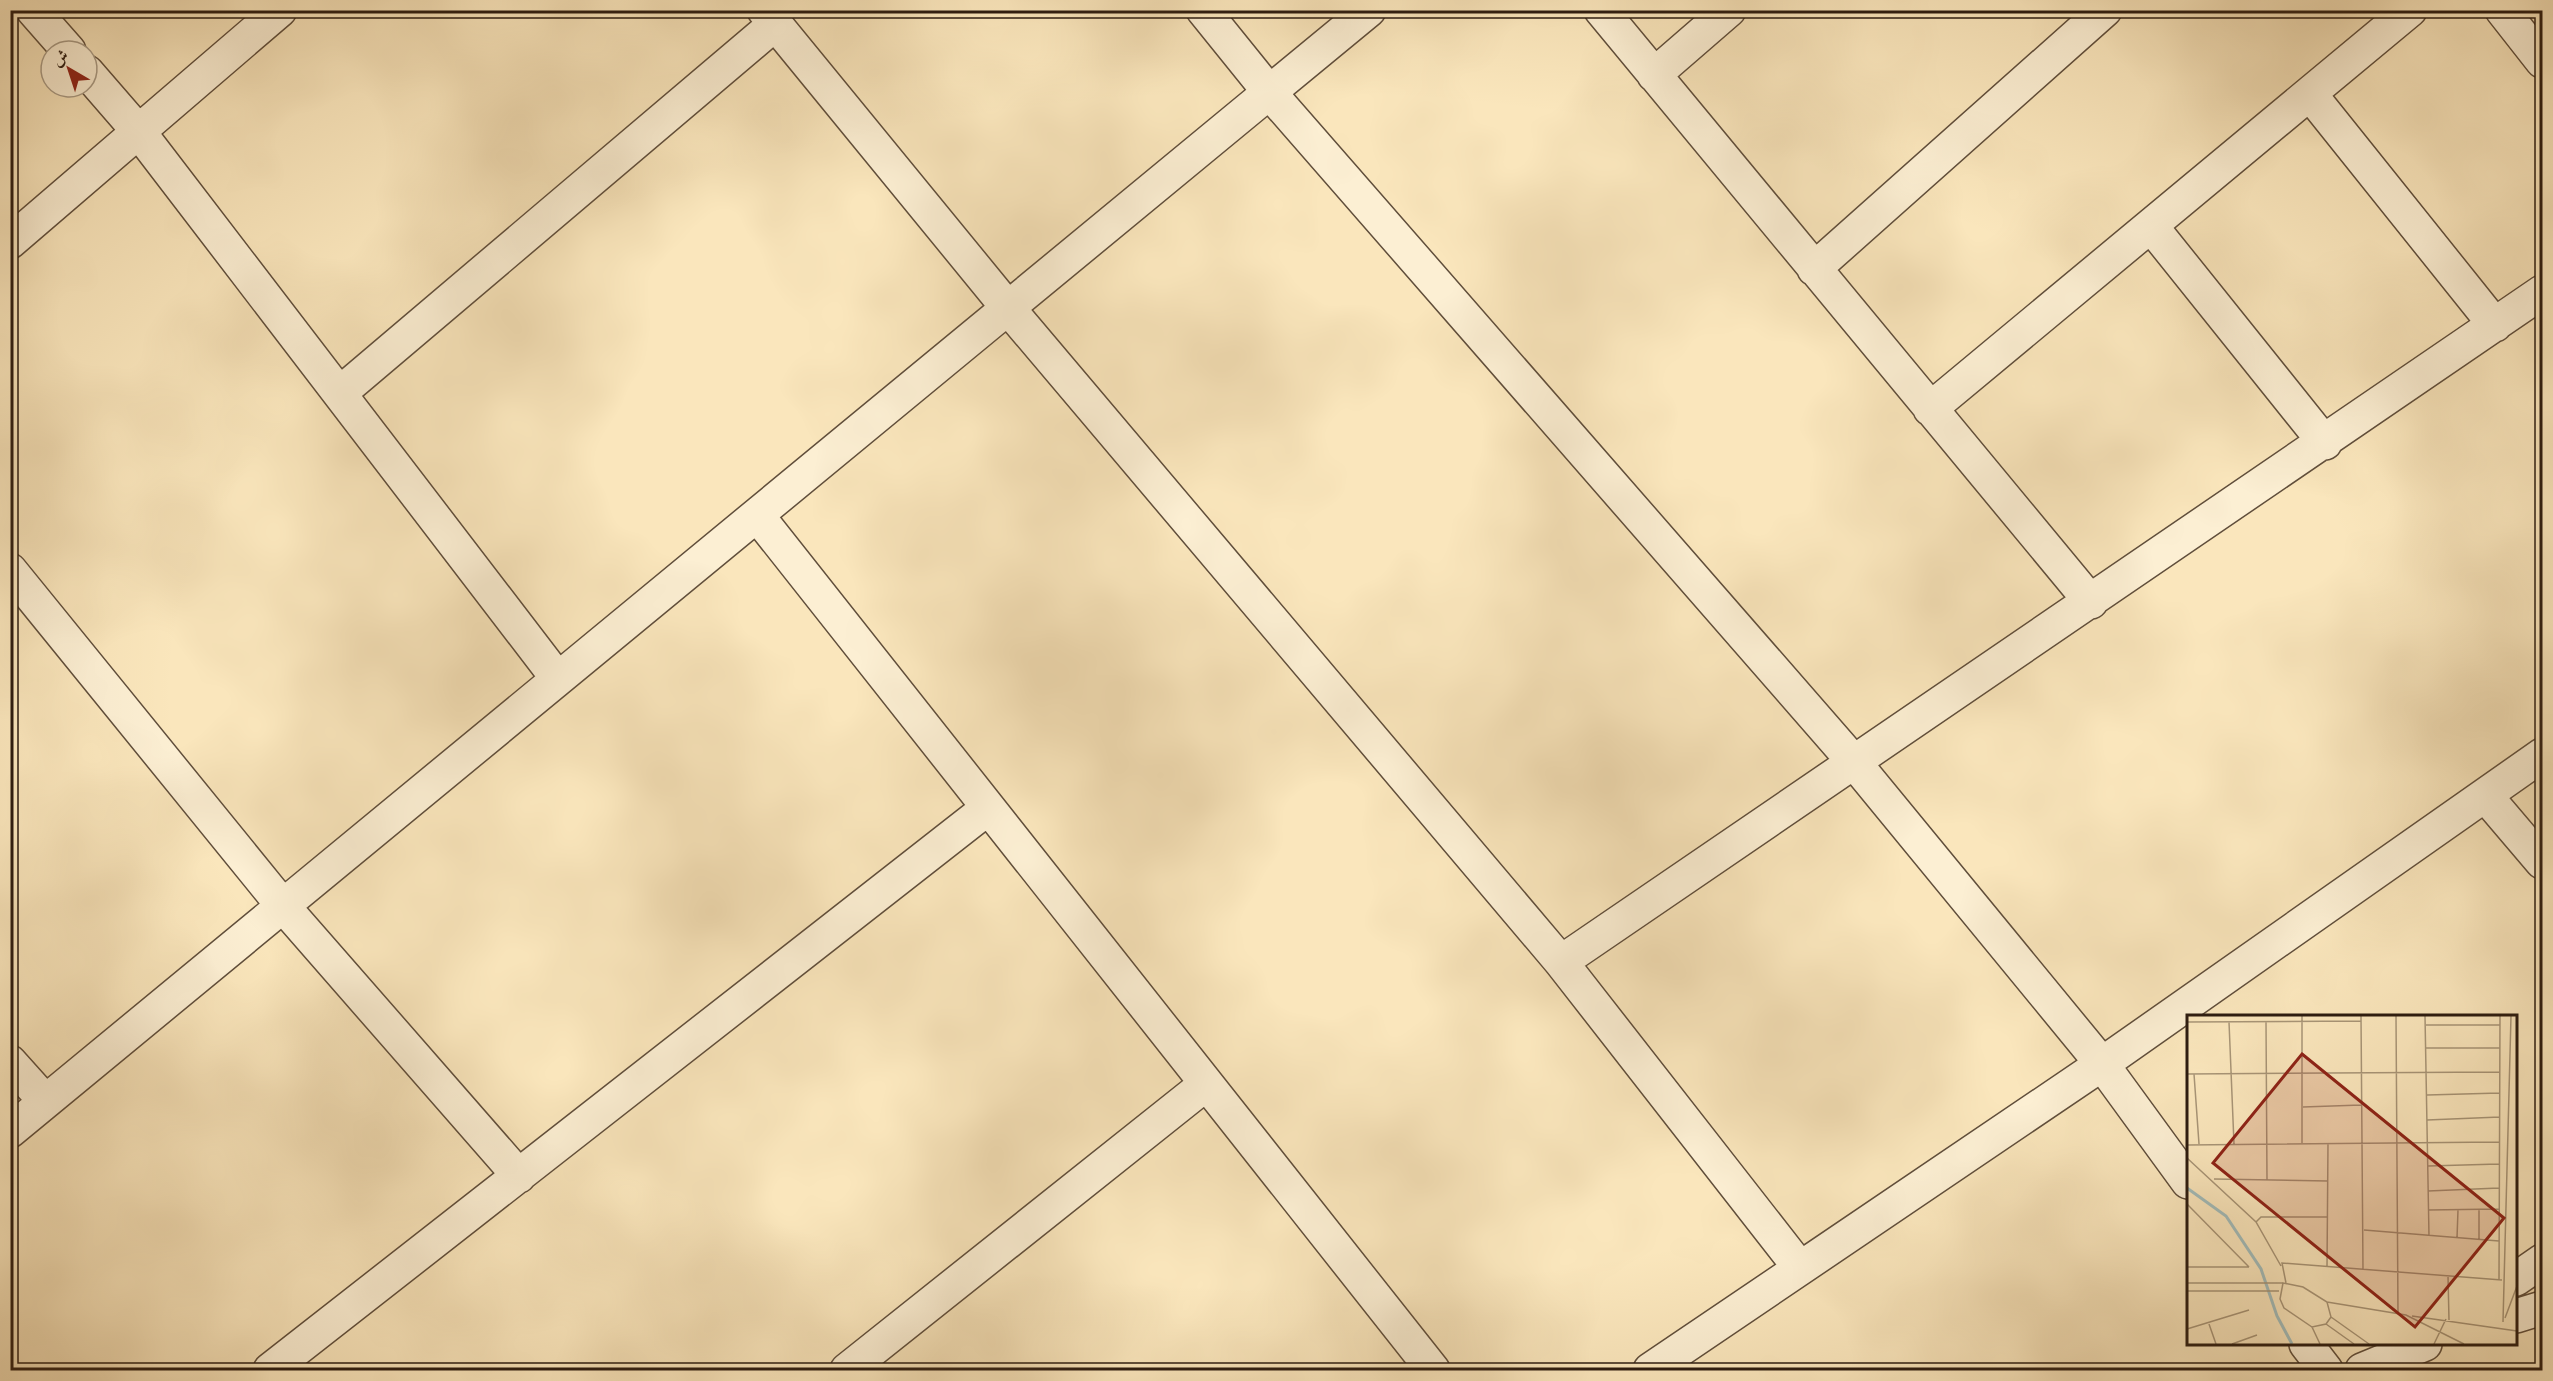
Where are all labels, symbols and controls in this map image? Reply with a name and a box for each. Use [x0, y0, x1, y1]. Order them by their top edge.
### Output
north arrow [39, 39, 99, 99]
text: ش [48, 45, 75, 73]
inset map [2187, 1015, 2517, 1345]

